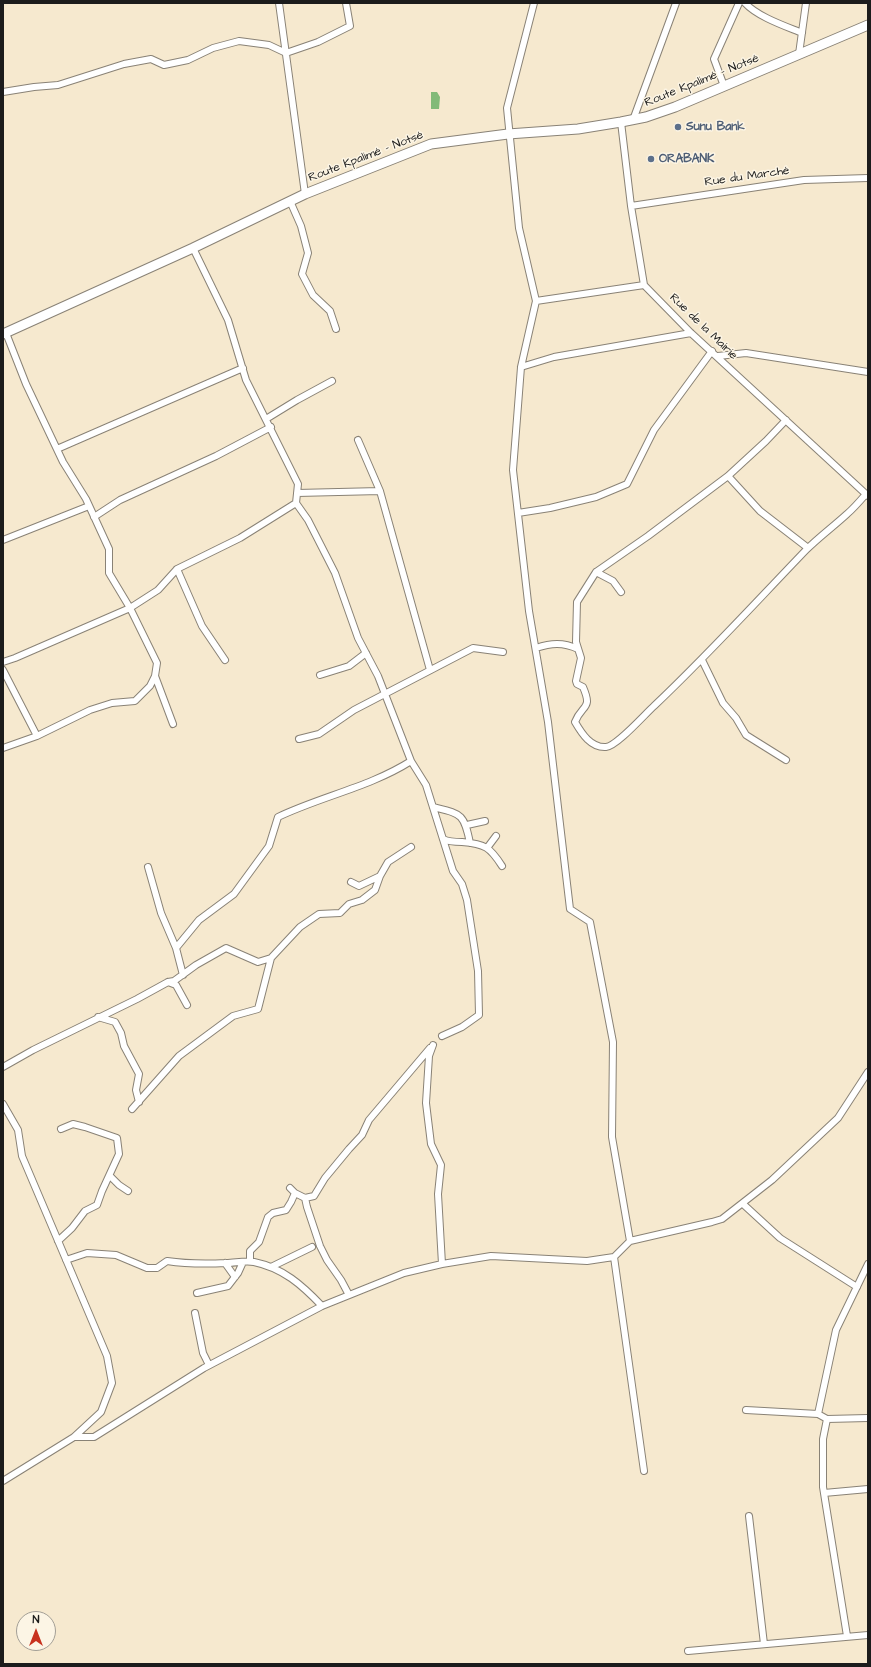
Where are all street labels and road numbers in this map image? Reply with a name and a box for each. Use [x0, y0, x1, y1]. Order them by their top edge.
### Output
street label: Route Kpalimé - Notsé [643, 51, 761, 111]
street label: Route Kpalimé - Notsé [306, 128, 426, 186]
street label: Rue du Marché [704, 164, 790, 190]
street label: Rue de la Mairie [666, 291, 740, 363]

